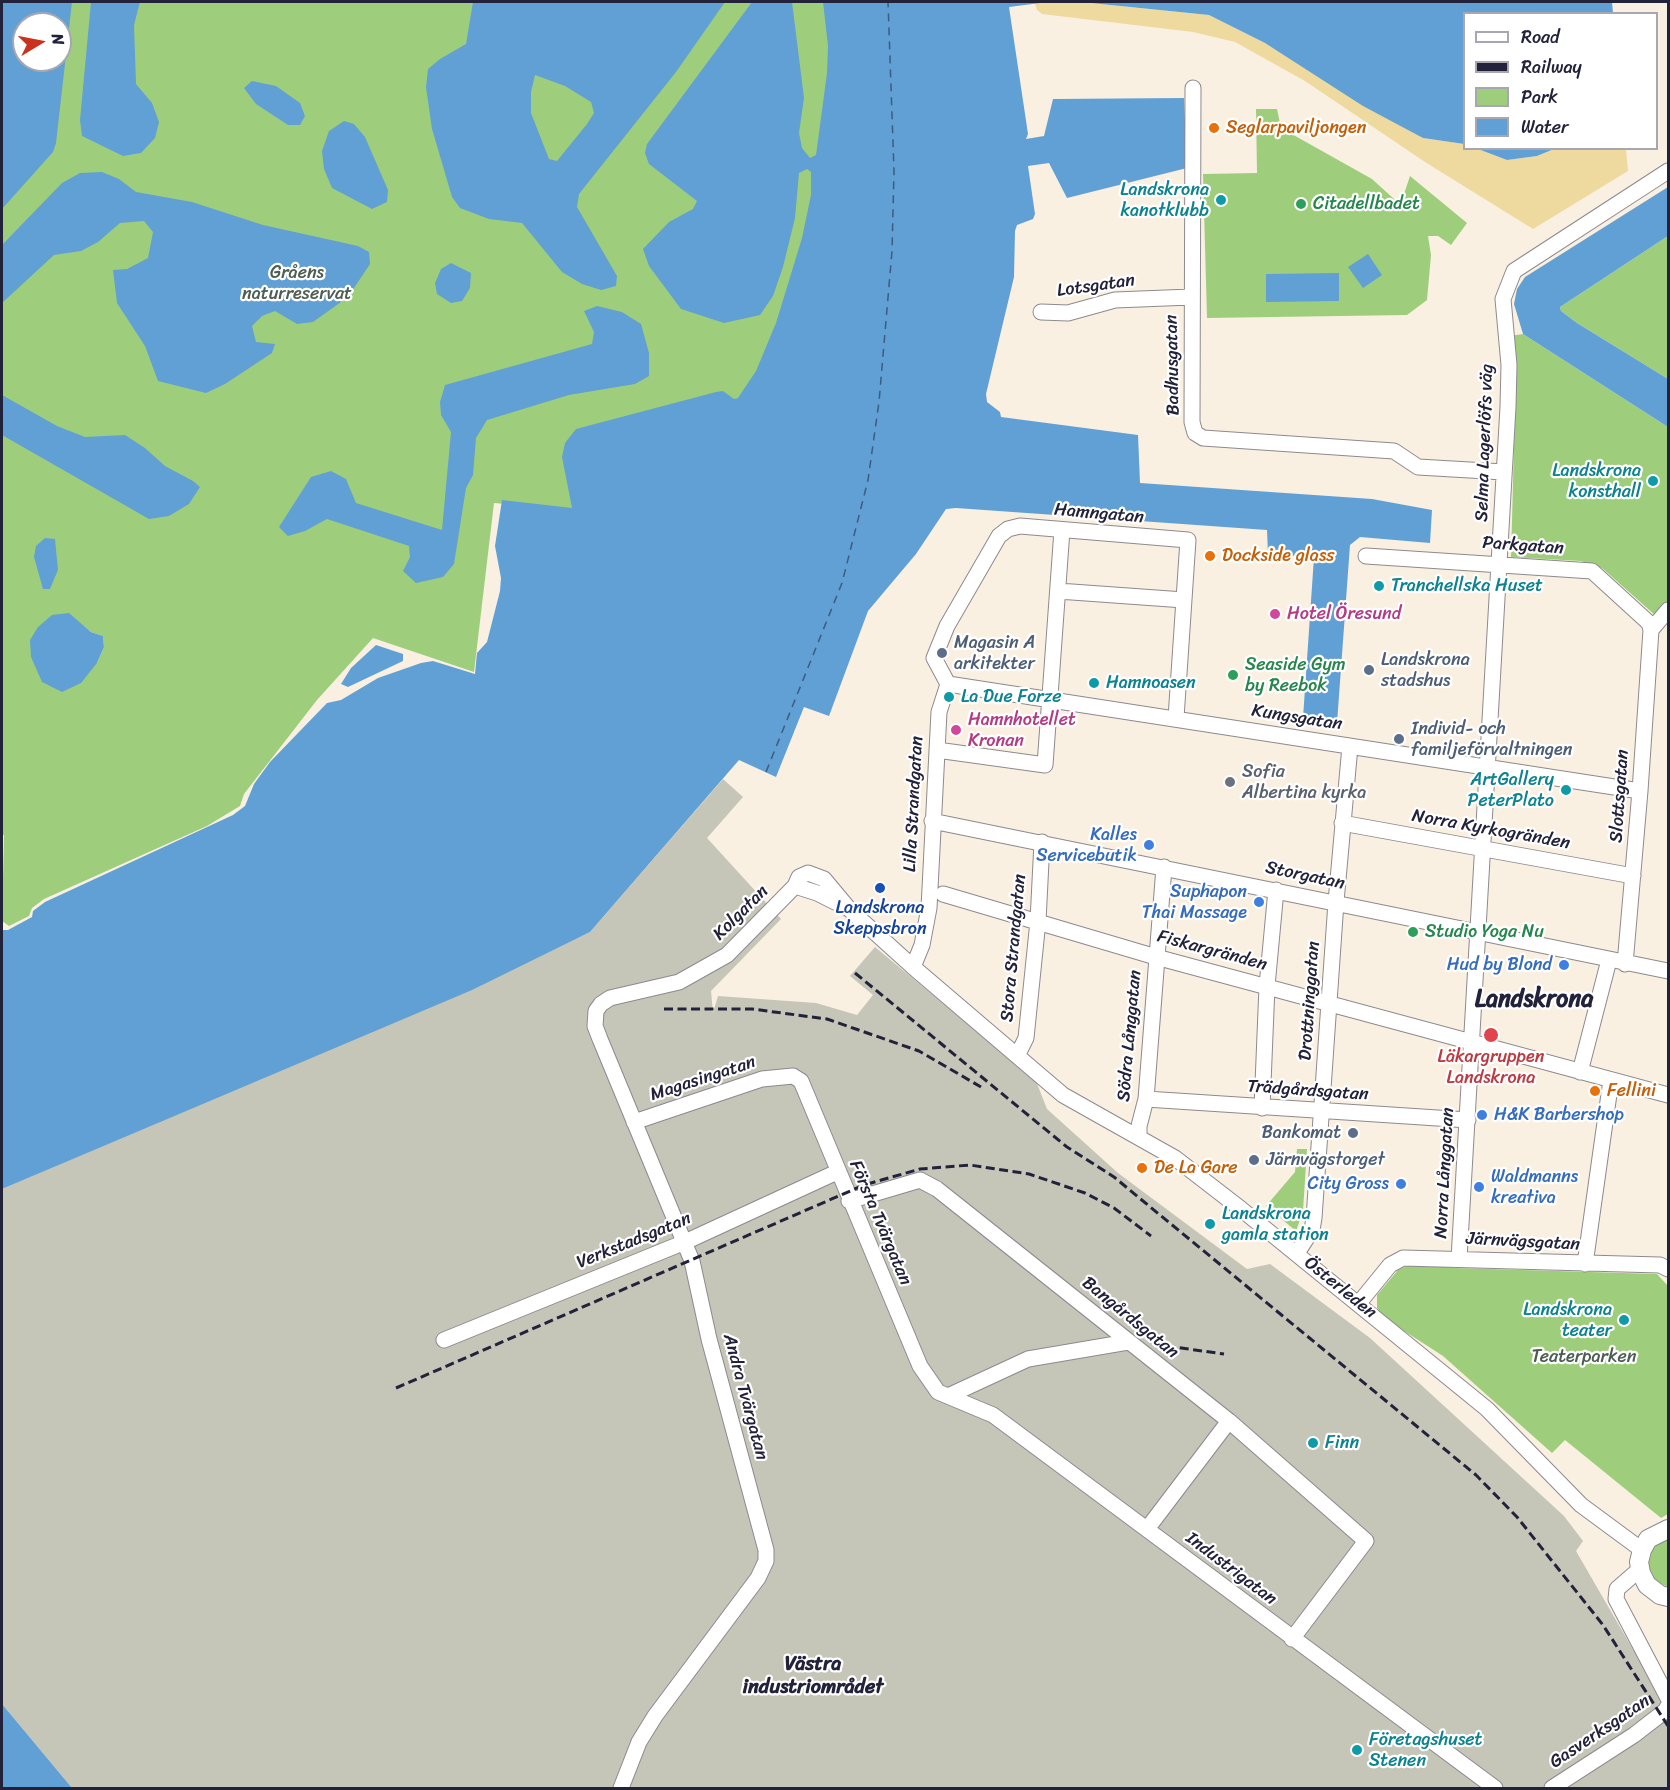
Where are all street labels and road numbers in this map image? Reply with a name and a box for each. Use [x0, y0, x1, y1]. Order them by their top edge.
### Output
street label: Lotsgatan [1056, 270, 1136, 302]
street label: Badhusgatan [1161, 314, 1185, 416]
street label: Selma Lagerlöfs väg [1471, 364, 1499, 522]
street label: Hamngatan [1053, 499, 1145, 529]
street label: Parkgatan [1482, 532, 1564, 560]
street label: Kungsgatan [1250, 700, 1344, 736]
street label: Lilla Strandgatan [900, 735, 928, 873]
street label: Slottsgatan [1606, 749, 1634, 843]
street label: Norra Kyrkogränden [1410, 805, 1572, 855]
street label: Storgatan [1263, 857, 1347, 895]
street label: Stora Strandgatan [997, 873, 1031, 1023]
street label: Kolgatan [709, 881, 773, 945]
street label: Fiskargränden [1155, 926, 1269, 976]
street label: Drottninggatan [1295, 940, 1325, 1062]
street label: Södra Långgatan [1113, 969, 1147, 1103]
street label: Magasingatan [648, 1052, 758, 1106]
street label: Trädgårdsgatan [1247, 1076, 1369, 1106]
street label: Norra Långgatan [1431, 1107, 1459, 1239]
street label: Första Tvärgatan [844, 1157, 916, 1289]
street label: Verkstadsgatan [574, 1208, 694, 1274]
street label: Järnvägsgatan [1465, 1228, 1581, 1256]
street label: Österleden [1299, 1252, 1381, 1324]
street label: Bangårdsgatan [1077, 1272, 1183, 1364]
street label: Andra Tvärgatan [718, 1331, 772, 1463]
street label: Industrigatan [1181, 1528, 1281, 1610]
street label: Gasverksgatan [1546, 1691, 1654, 1773]

